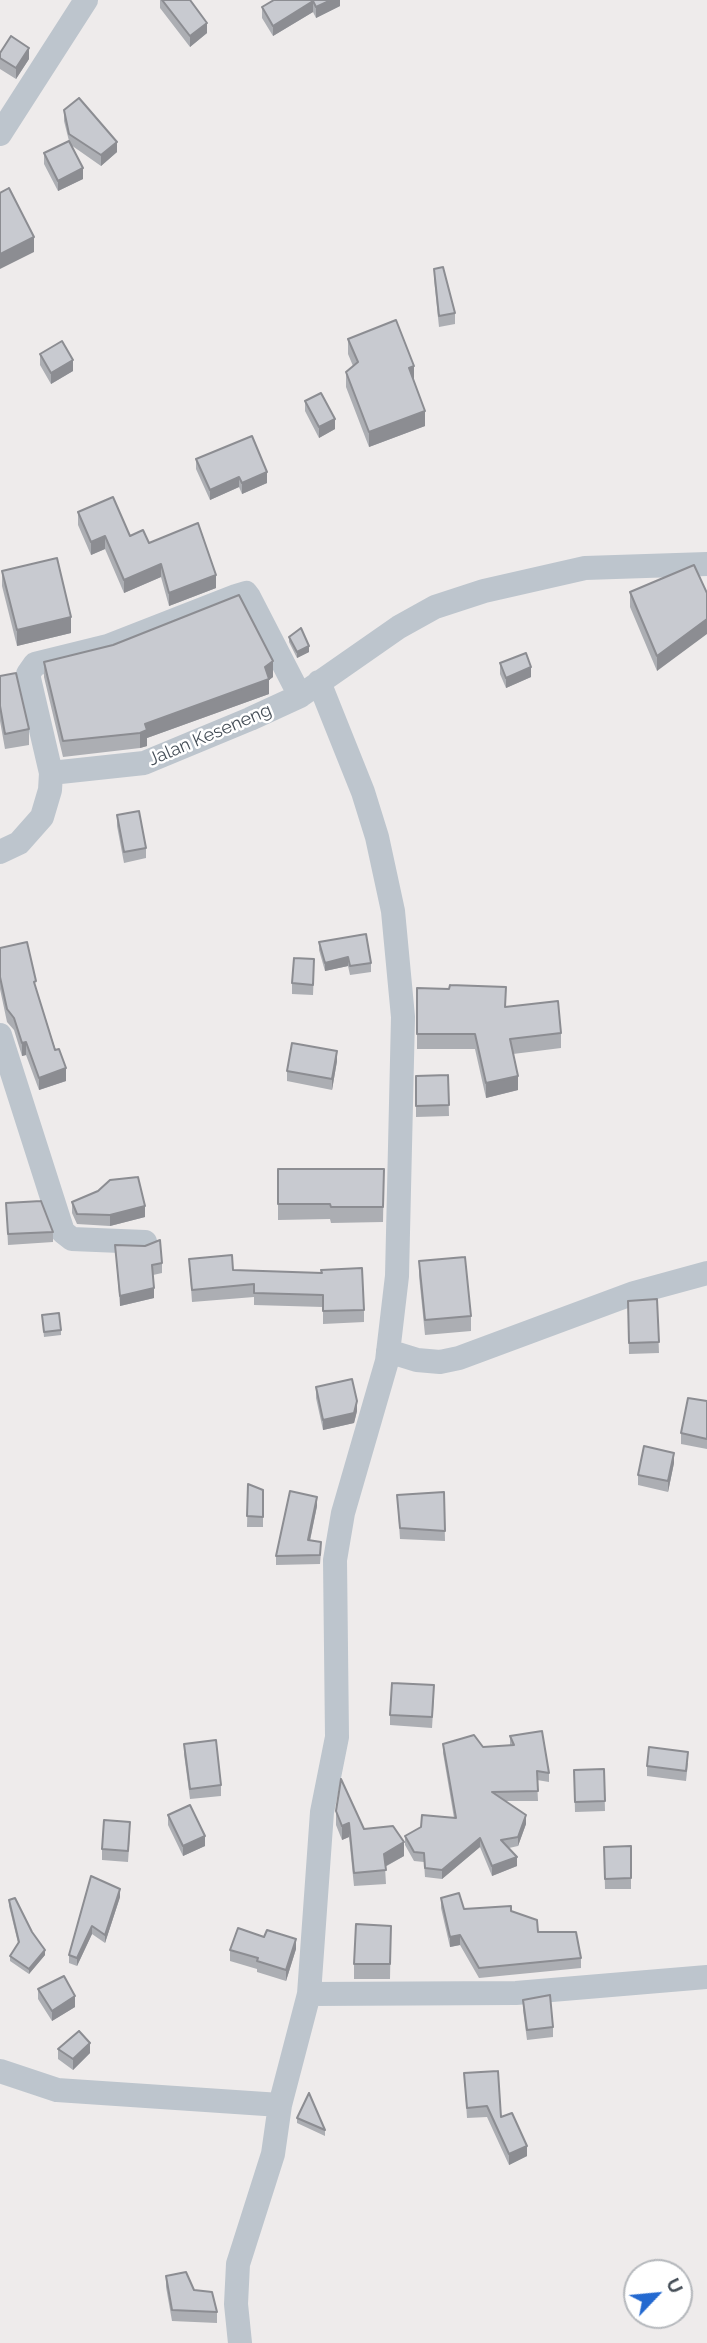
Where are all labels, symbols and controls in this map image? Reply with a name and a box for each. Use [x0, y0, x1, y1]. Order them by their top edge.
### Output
street label: Jalan Keseneng [145, 699, 275, 771]
north arrow [623, 2259, 693, 2329]
text: U [662, 2274, 688, 2297]

